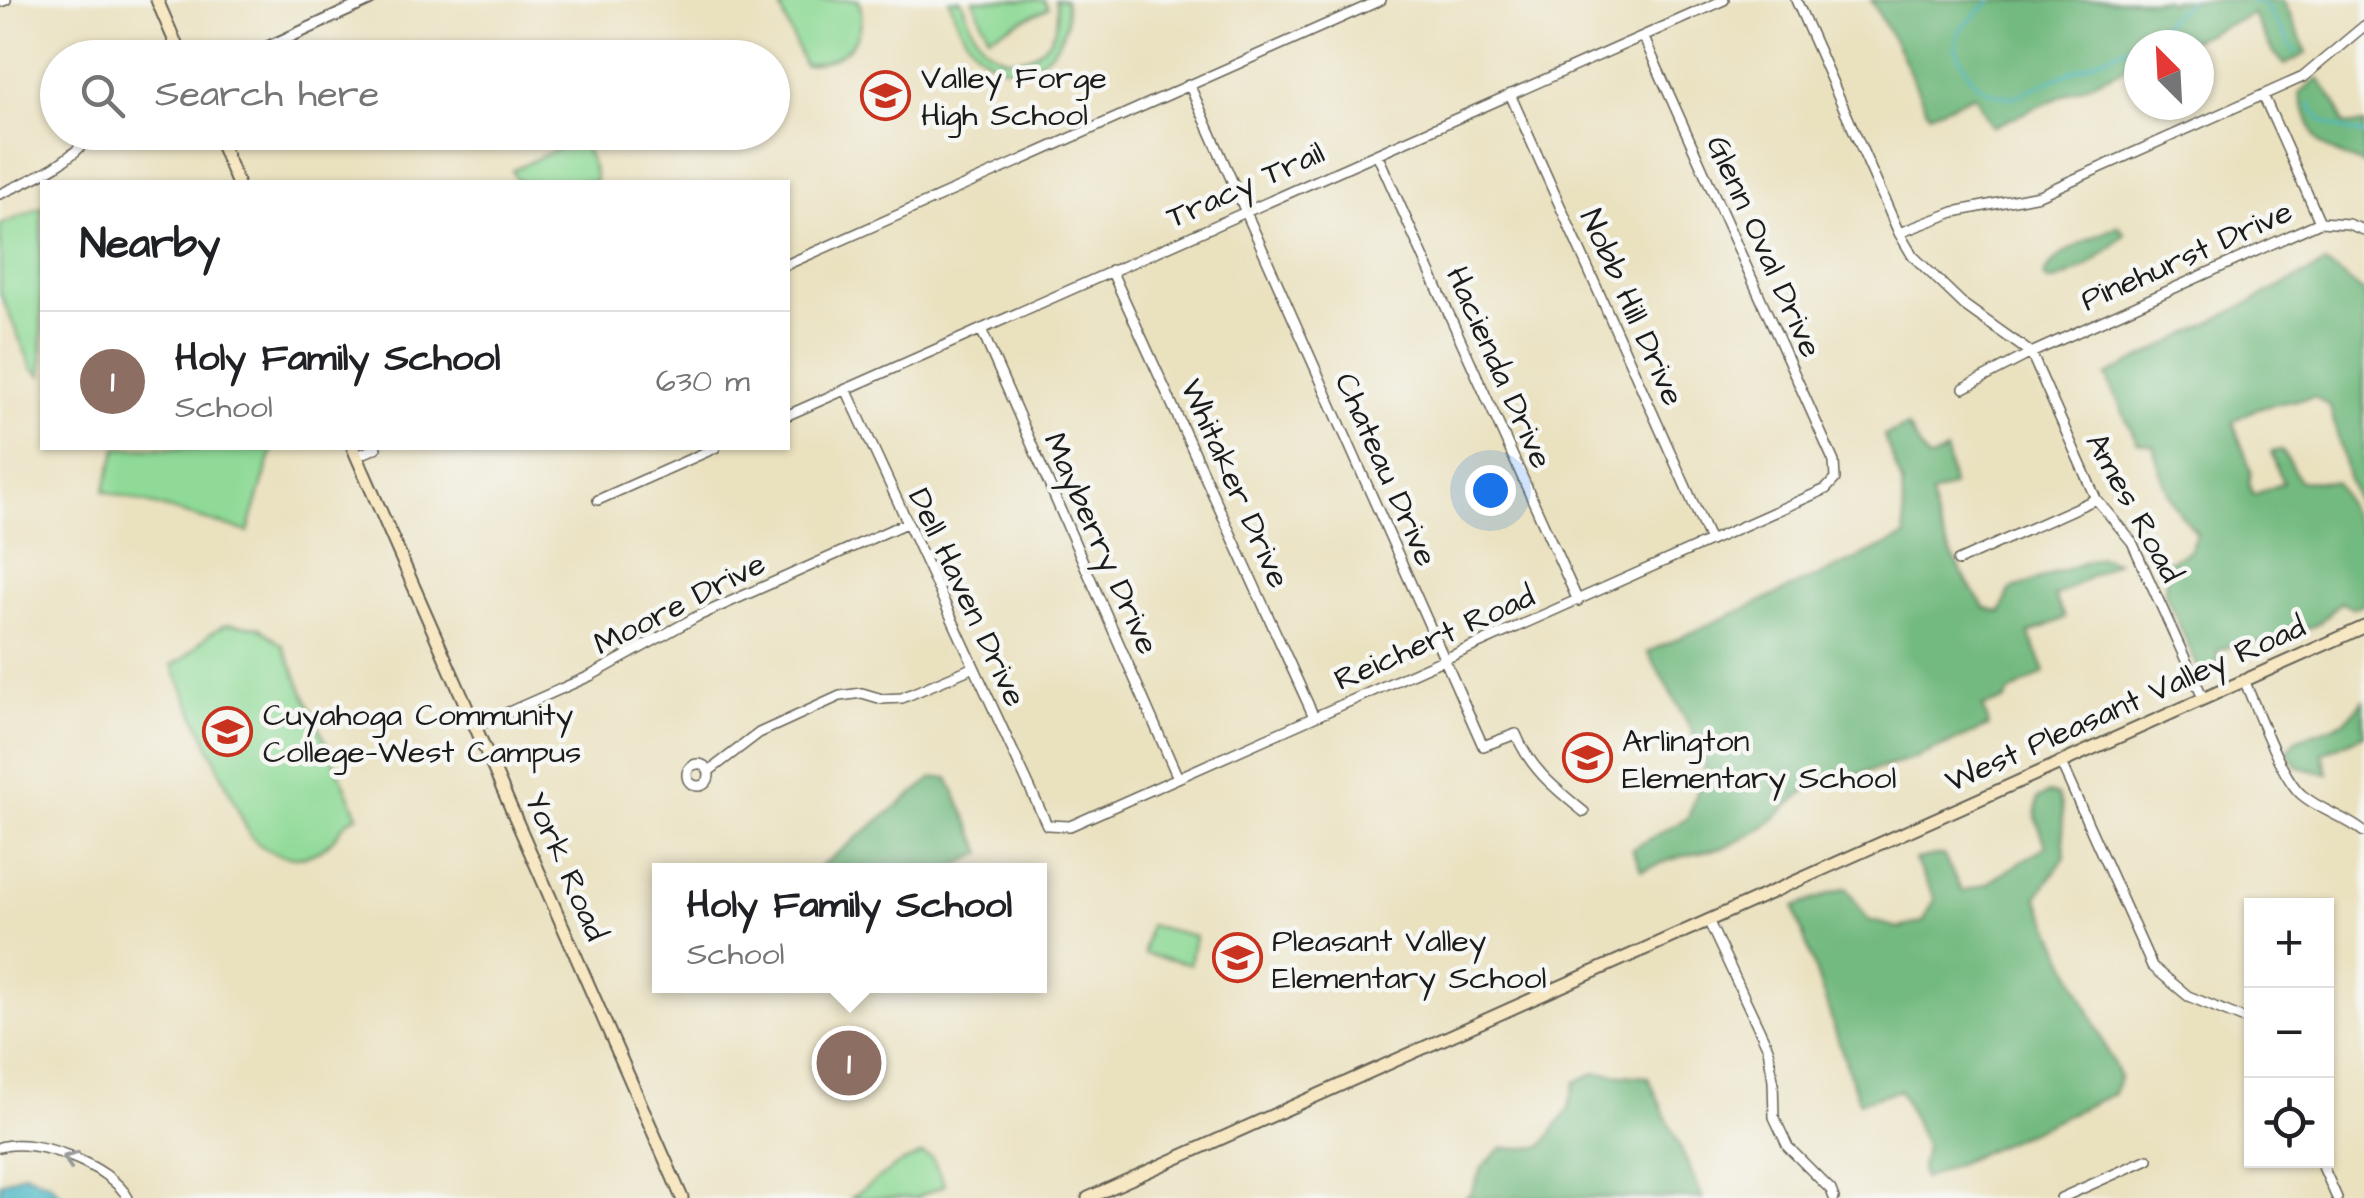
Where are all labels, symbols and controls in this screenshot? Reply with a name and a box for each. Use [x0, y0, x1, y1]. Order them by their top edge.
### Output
north arrow [2124, 30, 2214, 120]
search box [40, 40, 790, 150]
place label: Valley Forge High School [921, 56, 1107, 138]
icon: search [75, 68, 130, 123]
text: Search here [155, 69, 379, 121]
school or university icon: Valley Forge High School [860, 69, 912, 121]
street label: Glenn Oval Drive [1695, 128, 1833, 365]
street label: Tracy Trail [1160, 131, 1332, 240]
street label: Pinehurst Drive [2074, 190, 2300, 323]
street label: Nobb Hill Drive [1568, 202, 1695, 413]
text: Nearby [80, 216, 220, 274]
street label: Hacienda Drive [1434, 259, 1563, 476]
text: Holy Family School [175, 333, 500, 385]
text: 1 [110, 359, 115, 404]
text: 630 m [656, 359, 750, 404]
street label: Chateau Drive [1323, 366, 1448, 574]
street label: Whitaker Drive [1168, 372, 1301, 595]
text: School [175, 385, 273, 430]
street label: Ames Road [2074, 425, 2193, 591]
street label: Mayberry Drive [1032, 426, 1170, 662]
your location [1465, 465, 1516, 516]
street label: Dell Haven Drive [896, 481, 1037, 714]
street label: Moore Drive [586, 542, 773, 667]
street label: Reichert Road [1327, 574, 1542, 703]
street label: West Pleasant Valley Road [1938, 605, 2313, 804]
place label: Cuyahoga Community College—West Campus [263, 693, 581, 775]
school or university icon: Cuyahoga Community College—West Campus [202, 706, 254, 758]
place label: Arlington Elementary School [1622, 719, 1896, 801]
school or university icon: Arlington Elementary School [1561, 732, 1613, 784]
street label: York Road [513, 785, 618, 948]
popup [652, 863, 1047, 993]
text: Holy Family School [687, 880, 1012, 932]
map controls [2244, 898, 2334, 1168]
button: + [2244, 898, 2334, 988]
place label: Pleasant Valley Elementary School [1272, 919, 1546, 1001]
text: School [687, 932, 784, 977]
school or university icon: Pleasant Valley Elementary School [1211, 932, 1263, 984]
button: − [2244, 988, 2334, 1078]
pin: 1 [816, 1026, 882, 1100]
button: locate [2244, 1078, 2334, 1168]
one-way arrow [62, 1150, 79, 1170]

